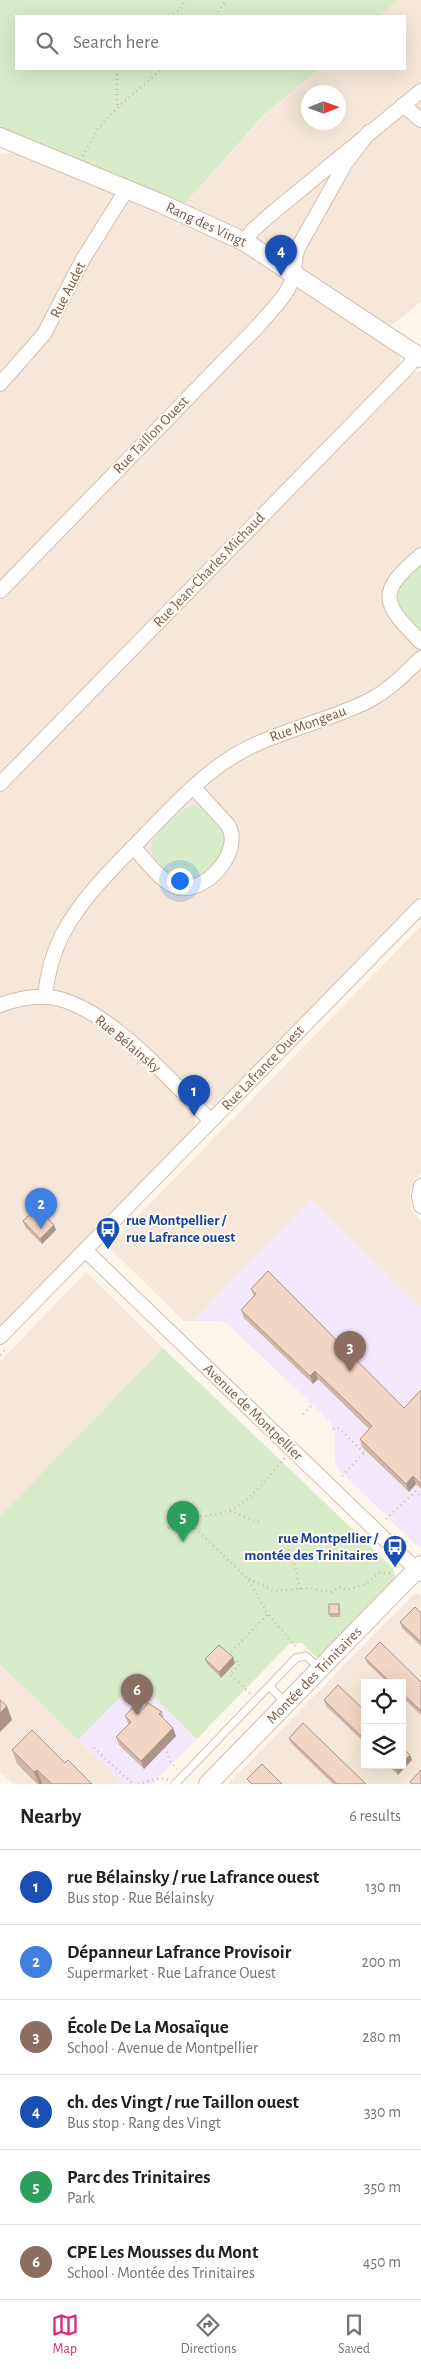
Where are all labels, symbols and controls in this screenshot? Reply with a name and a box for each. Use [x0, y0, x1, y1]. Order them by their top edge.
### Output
search box [15, 15, 406, 70]
icon: search [33, 29, 61, 57]
text: Search here [73, 33, 159, 52]
north arrow [301, 85, 346, 130]
street label: Rang des Vingt [164, 199, 249, 249]
pin: 4 [265, 235, 297, 276]
street label: Rue Audet [48, 259, 89, 320]
street label: Rue Taillon Ouest [110, 393, 192, 477]
street label: Rue Jean-Charles Michaud [151, 510, 268, 630]
street label: Rue Mongeau [268, 703, 349, 745]
your location [167, 868, 193, 894]
street label: Rue Bélainsky [92, 1012, 164, 1076]
street label: Rue Lafrance Ouest [219, 1023, 307, 1113]
pin: 1 [178, 1075, 210, 1116]
pin: 2 [25, 1188, 57, 1229]
place label: rue Montpellier / rue Lafrance ouest [126, 1213, 235, 1245]
bus stop icon: rue Montpellier / rue Lafrance ouest [95, 1216, 121, 1250]
pin: 3 [334, 1331, 366, 1372]
street label: Avenue de Montpellier [200, 1361, 306, 1463]
pin: 5 [167, 1501, 199, 1542]
place label: rue Montpellier / montée des Trinitaires [244, 1531, 379, 1563]
bus stop icon: rue Montpellier / montée des Trinitaires [382, 1534, 408, 1568]
street label: Montée des Trinitaires [264, 1624, 364, 1727]
pin: 6 [121, 1674, 153, 1715]
map controls [361, 1679, 406, 1769]
button: locate [361, 1679, 406, 1724]
button: layers [361, 1724, 406, 1769]
text: Nearby [20, 1806, 81, 1827]
text: 6 results [349, 1808, 401, 1824]
text: rue Bélainsky / rue Lafrance ouest [67, 1868, 319, 1887]
text: 1 [33, 1879, 39, 1895]
text: 130 m [365, 1879, 401, 1895]
text: Bus stop · Rue Bélainsky [67, 1890, 214, 1906]
text: Dépanneur Lafrance Provisoir [67, 1943, 291, 1962]
text: 2 [32, 1954, 40, 1970]
text: 200 m [361, 1954, 401, 1970]
text: Supermarket · Rue Lafrance Ouest [67, 1965, 276, 1981]
text: École De La Mosaïque [67, 2018, 229, 2037]
text: 3 [33, 2029, 39, 2045]
text: 280 m [362, 2029, 401, 2045]
text: School · Avenue de Montpellier [67, 2040, 258, 2056]
text: ch. des Vingt / rue Taillon ouest [67, 2093, 299, 2112]
text: 4 [32, 2104, 40, 2120]
text: 330 m [364, 2104, 401, 2120]
text: Bus stop · Rang des Vingt [67, 2115, 221, 2131]
text: Parc des Trinitaires [67, 2168, 210, 2187]
text: 5 [33, 2179, 39, 2195]
text: 350 m [364, 2179, 401, 2195]
text: Park [67, 2190, 95, 2206]
text: CPE Les Mousses du Mont [67, 2243, 258, 2262]
text: 6 [32, 2254, 40, 2270]
text: 450 m [363, 2254, 401, 2270]
text: School · Montée des Trinitaires [67, 2265, 255, 2281]
tab: Map [51, 2311, 79, 2358]
tab: Directions [181, 2311, 236, 2358]
tab: Saved [338, 2311, 370, 2358]

